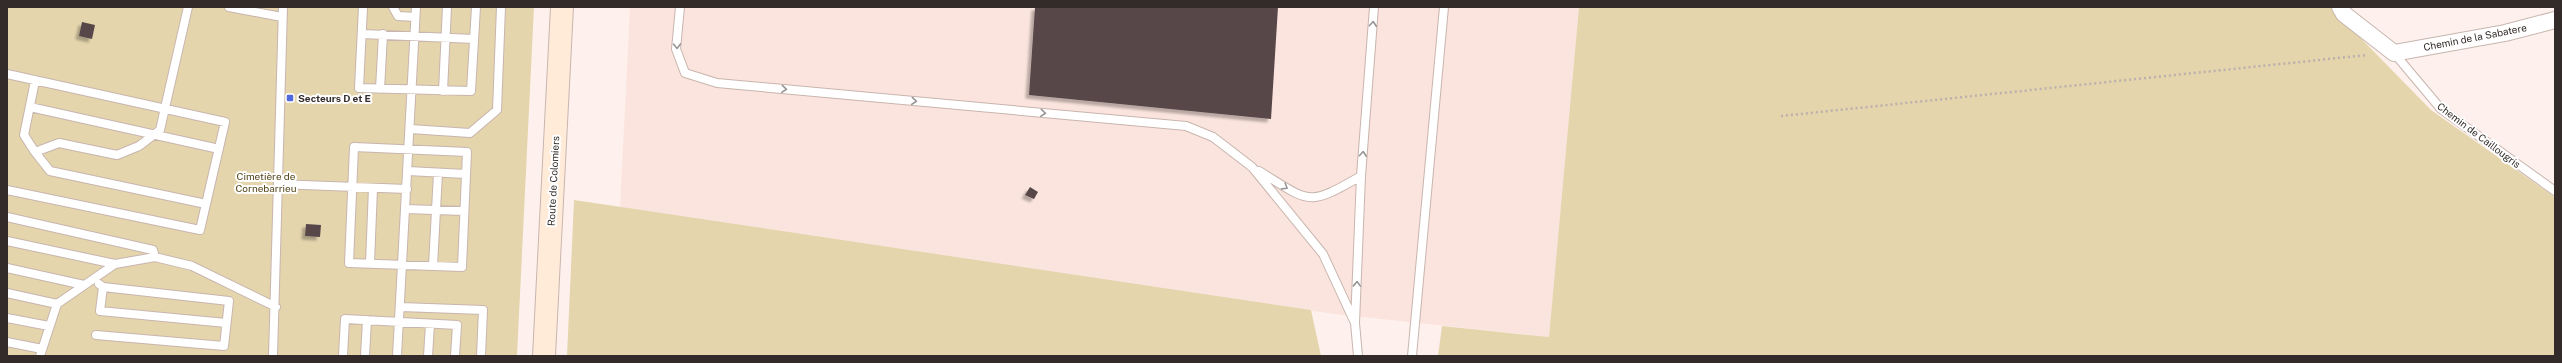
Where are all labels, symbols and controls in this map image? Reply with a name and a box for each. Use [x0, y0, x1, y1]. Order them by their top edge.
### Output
one-way arrow [1369, 21, 1378, 28]
street label: Chemin de la Sabatere [2422, 21, 2528, 53]
one-way arrow [673, 43, 681, 49]
one-way arrow [781, 85, 787, 94]
place label: Secteurs D et E [298, 92, 371, 104]
marker: Secteurs D et E [285, 93, 295, 103]
one-way arrow [911, 96, 917, 105]
street label: Chemin de Caillougris [2435, 100, 2523, 170]
one-way arrow [1040, 108, 1046, 117]
street label: Route de Colomiers [545, 136, 561, 226]
one-way arrow [1358, 151, 1367, 157]
park label: Cimetière de Cornebarrieu [235, 170, 297, 194]
one-way arrow [1281, 183, 1288, 190]
one-way arrow [1353, 281, 1361, 287]

